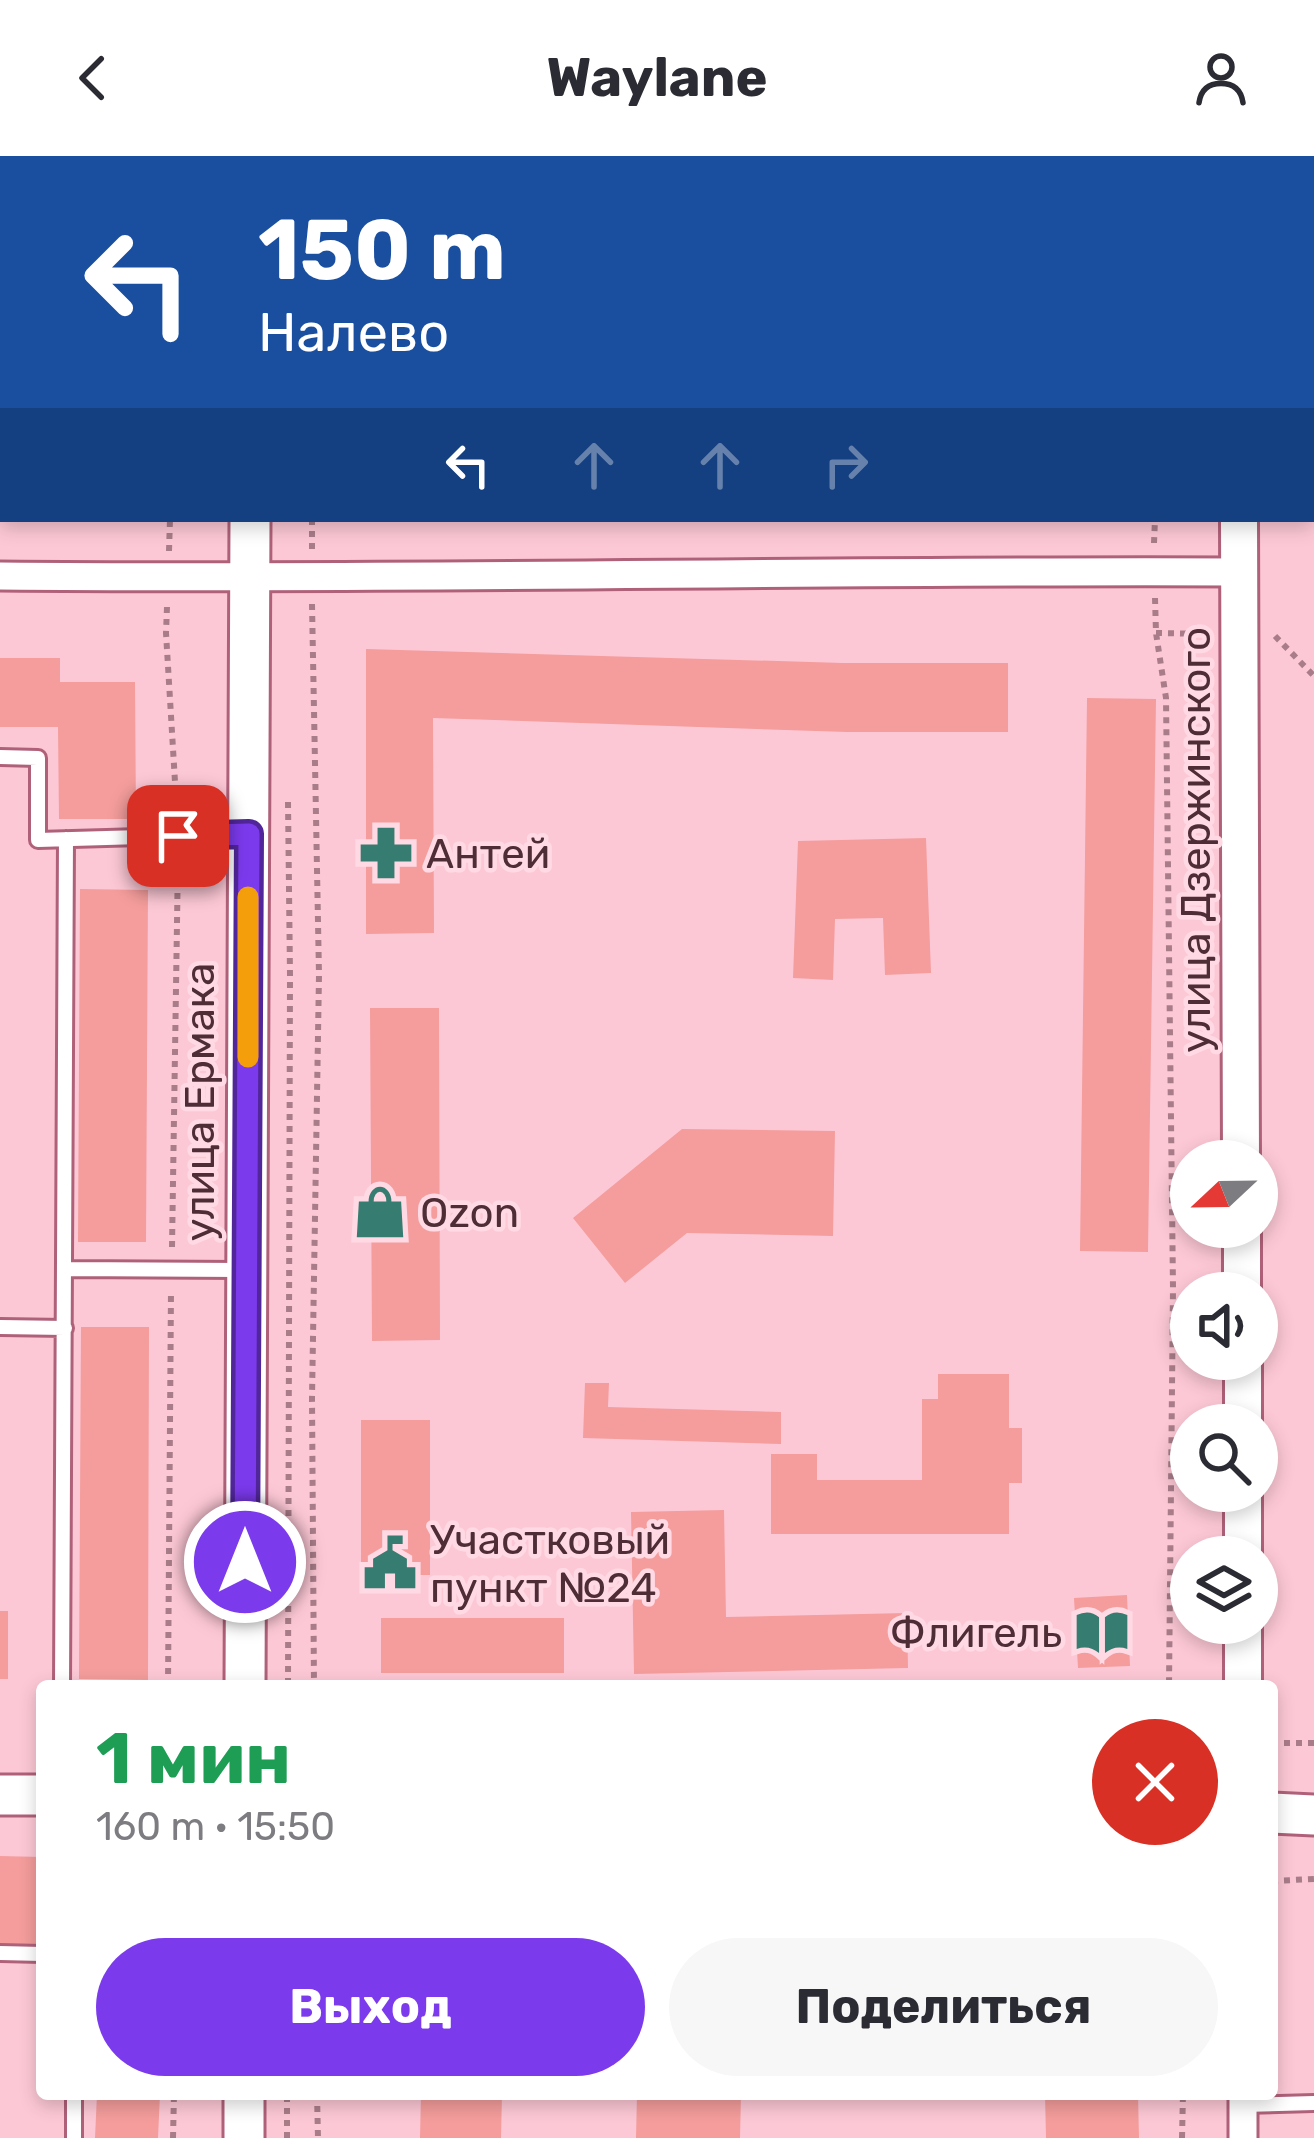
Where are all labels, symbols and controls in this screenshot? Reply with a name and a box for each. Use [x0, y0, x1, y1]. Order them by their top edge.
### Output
icon: back [60, 45, 126, 111]
icon: person [1188, 45, 1254, 111]
text: Waylane [546, 46, 768, 110]
text: 150 m [258, 200, 506, 300]
icon: left [60, 204, 216, 360]
text: Налево [258, 301, 449, 365]
icon: left [435, 432, 501, 498]
icon: ahead [561, 432, 627, 498]
icon: ahead [687, 432, 753, 498]
icon: right [813, 432, 879, 498]
street label: улица Дзержинского [1171, 627, 1221, 1053]
pin [127, 785, 229, 887]
icon: arrive [145, 803, 211, 869]
pharmacy icon: Антей [357, 824, 415, 882]
place label: Антей [426, 829, 550, 879]
street label: улица Ермака [175, 962, 225, 1242]
north arrow [1170, 1140, 1278, 1248]
map controls [1170, 1140, 1278, 1644]
shop icon: Ozon [351, 1183, 409, 1241]
place label: Ozon [420, 1188, 519, 1238]
button: sound [1170, 1272, 1278, 1380]
button: search [1170, 1404, 1278, 1512]
position arrow [182, 1499, 308, 1625]
place label: Участковый пункт №24 [430, 1515, 670, 1613]
public building icon: Участковый пункт №24 [361, 1534, 419, 1592]
button: layers [1170, 1536, 1278, 1644]
library icon: Флигель [1073, 1603, 1131, 1661]
place label: Флигель [890, 1608, 1062, 1658]
text: 1 мин [96, 1716, 291, 1801]
button: close [1092, 1719, 1218, 1845]
text: 160 m · 15:50 [96, 1804, 335, 1850]
button: Выход [96, 1938, 645, 2076]
button: Поделиться [669, 1938, 1218, 2076]

